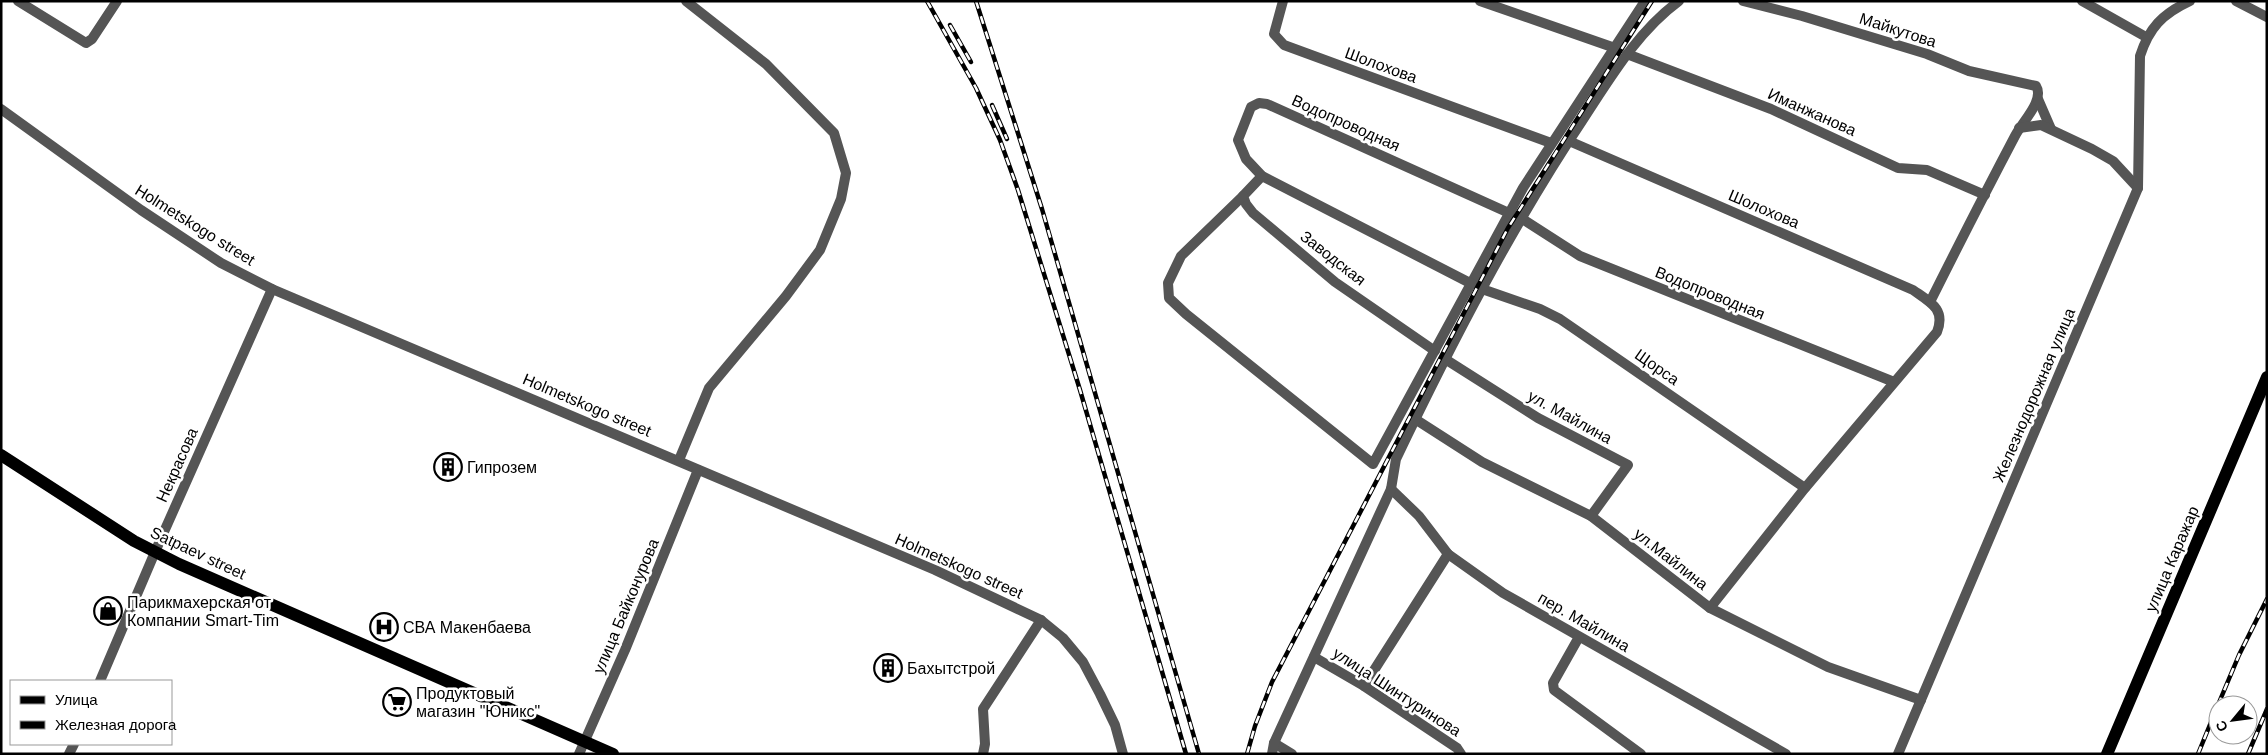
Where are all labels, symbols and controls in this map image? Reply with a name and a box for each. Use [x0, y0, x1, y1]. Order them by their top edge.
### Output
street label: Майкутова [1857, 10, 1939, 50]
street label: Шолохова [1343, 44, 1419, 86]
street label: Иманжанова [1765, 85, 1859, 139]
street label: Водопроводная [1289, 92, 1403, 154]
street label: Holmetskogo street [132, 181, 258, 269]
street label: Шолохова [1726, 186, 1802, 232]
street label: Заводская [1297, 227, 1369, 289]
street label: Водопроводная [1653, 263, 1767, 323]
street label: Железнодорожная улица [1990, 306, 2078, 484]
street label: Щорса [1632, 346, 1682, 388]
street label: Holmetskogo street [520, 370, 654, 440]
street label: ул. Майлина [1525, 387, 1615, 447]
street label: Некрасова [153, 425, 201, 505]
building icon: Гипрозем [433, 452, 463, 482]
place label: Гипрозем [467, 459, 537, 476]
street label: улица Каражар [2142, 504, 2202, 614]
street label: Satpaev street [148, 523, 249, 583]
street label: ул.Майлина [1631, 525, 1711, 593]
street label: Holmetskogo street [893, 530, 1026, 602]
street label: улица Байконурова [590, 536, 662, 676]
street label: пер. Майлина [1535, 589, 1633, 655]
place label: Парикмахерская от Компании Smart-Tim [127, 594, 279, 629]
shop icon: Парикмахерская от Компании Smart-Tim [93, 596, 123, 626]
hospital icon: СВА Макенбаева [369, 612, 399, 642]
place label: СВА Макенбаева [403, 619, 531, 636]
street label: улица Шинтуринова [1330, 644, 1464, 740]
building icon: Бахытстрой [873, 653, 903, 683]
place label: Бахытстрой [907, 660, 995, 677]
legend [10, 680, 172, 745]
place label: Продуктовый магазин "Юникс" [416, 685, 540, 720]
supermarket icon: Продуктовый магазин "Юникс" [382, 687, 412, 717]
text: Улица [55, 691, 98, 708]
north arrow [2208, 695, 2258, 745]
text: Железная дорога [55, 716, 177, 733]
text: С [2212, 718, 2231, 735]

